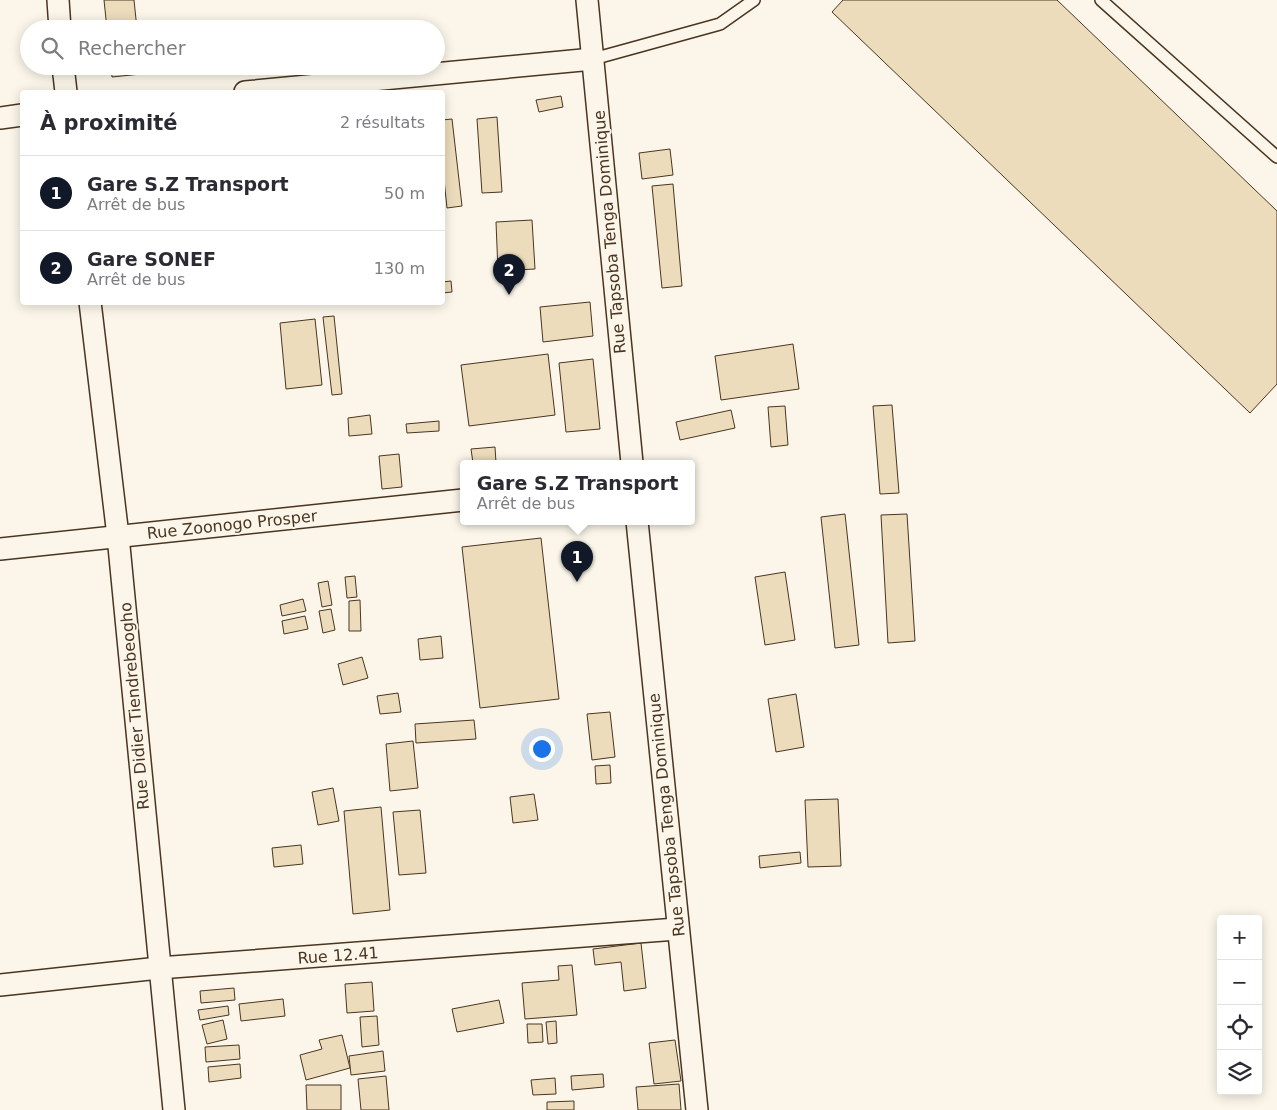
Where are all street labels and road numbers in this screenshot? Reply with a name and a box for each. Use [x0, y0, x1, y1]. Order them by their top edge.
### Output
street label: Rue Tapsoba Tenga Dominique [589, 109, 630, 355]
street label: Rue Zoonogo Prosper [146, 506, 319, 543]
street label: Rue Didier Tiendrebeogho [116, 601, 153, 810]
street label: Rue Tapsoba Tenga Dominique [644, 692, 689, 938]
street label: Rue 12.41 [297, 943, 379, 968]

